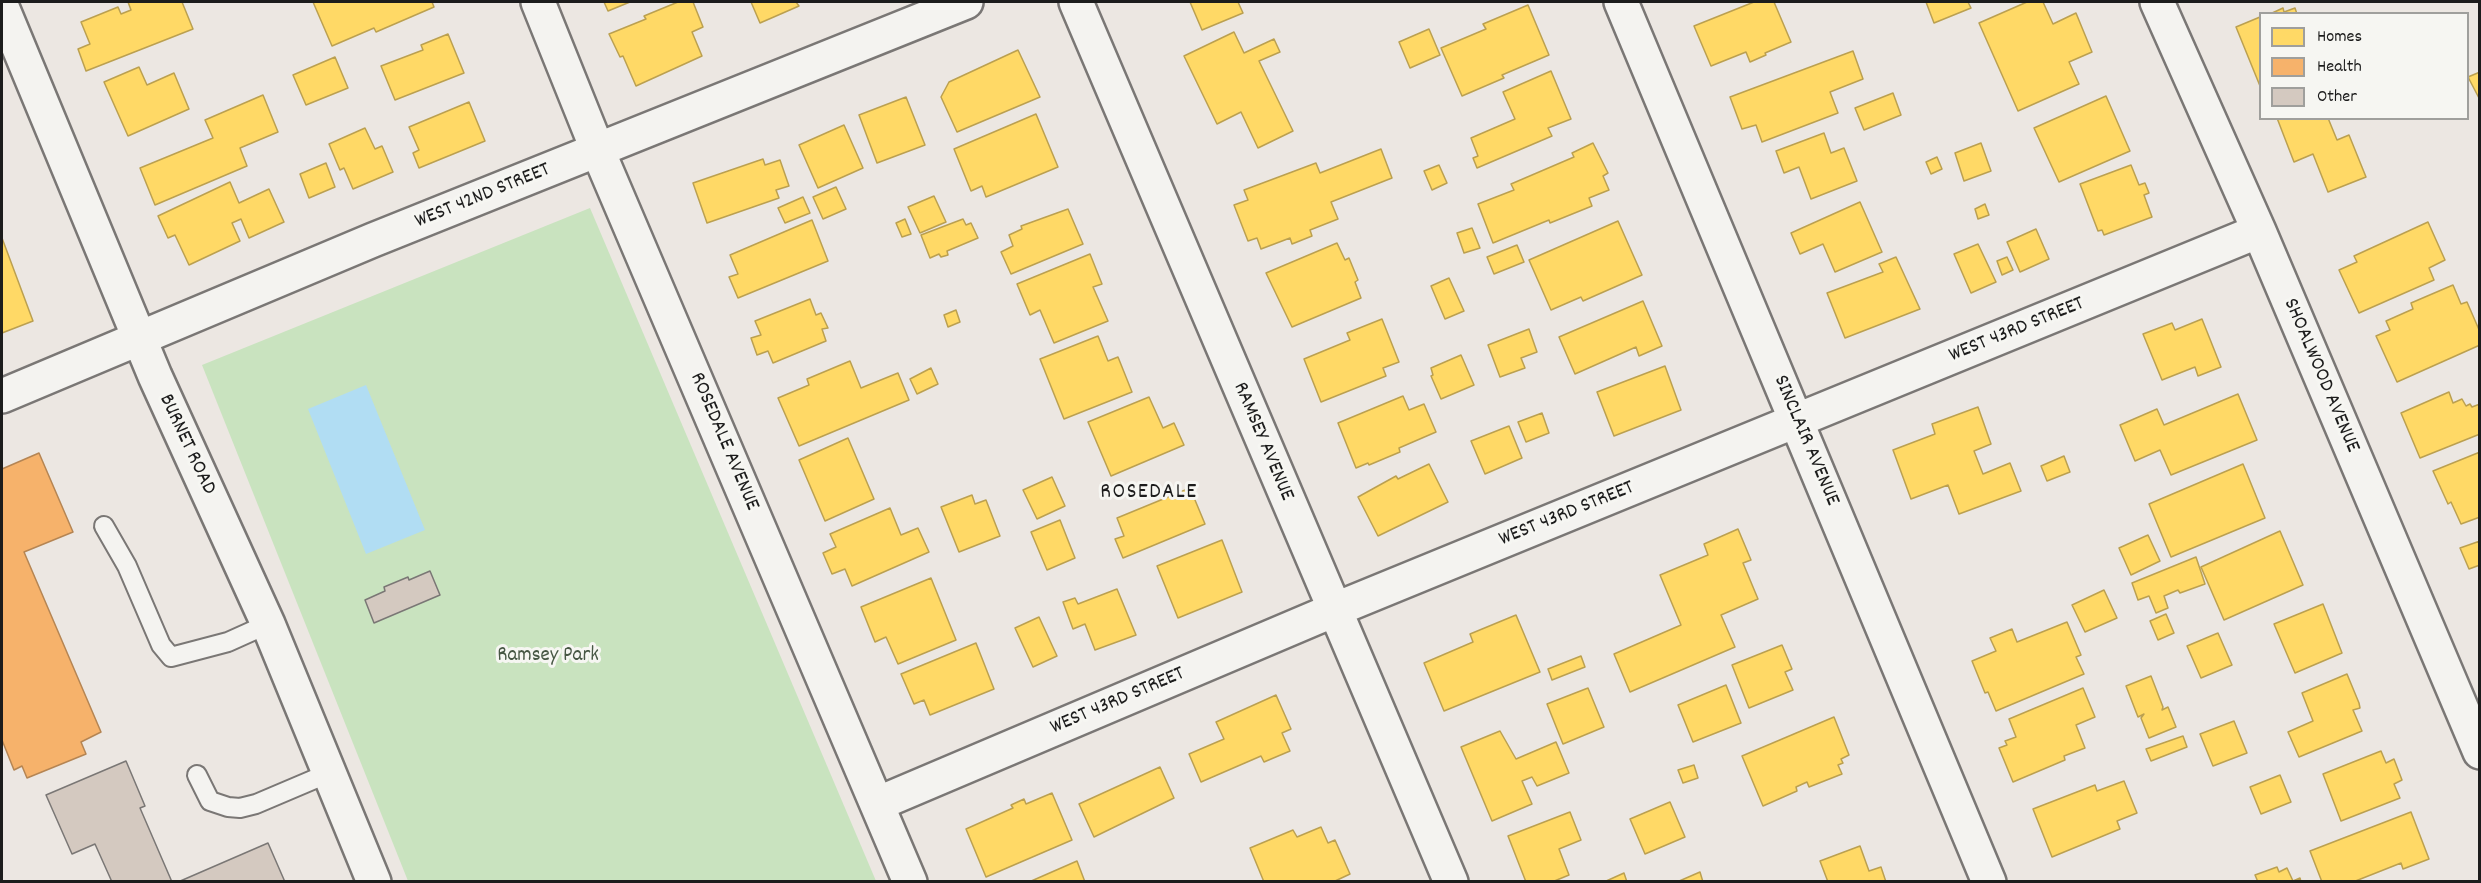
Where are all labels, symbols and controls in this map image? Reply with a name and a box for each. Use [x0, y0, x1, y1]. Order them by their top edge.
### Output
legend [2259, 12, 2469, 120]
text: Homes [2317, 25, 2362, 50]
text: Health [2317, 55, 2362, 80]
text: Other [2317, 85, 2357, 110]
street label: WEST 42ND STREET [412, 158, 554, 236]
street label: WEST 43RD STREET [1946, 292, 2088, 370]
street label: SHOALWOOD AVENUE [2276, 295, 2364, 457]
street label: ROSEDALE AVENUE [683, 369, 763, 515]
street label: SINCLAIR AVENUE [1766, 372, 1844, 510]
street label: RAMSEY AVENUE [1226, 379, 1298, 505]
street label: BURNET ROAD [152, 391, 220, 499]
street label: WEST 43RD STREET [1496, 476, 1638, 554]
district label: ROSEDALE [1100, 481, 1198, 507]
park label: Ramsey Park [497, 644, 599, 670]
street label: WEST 43RD STREET [1047, 662, 1189, 742]

